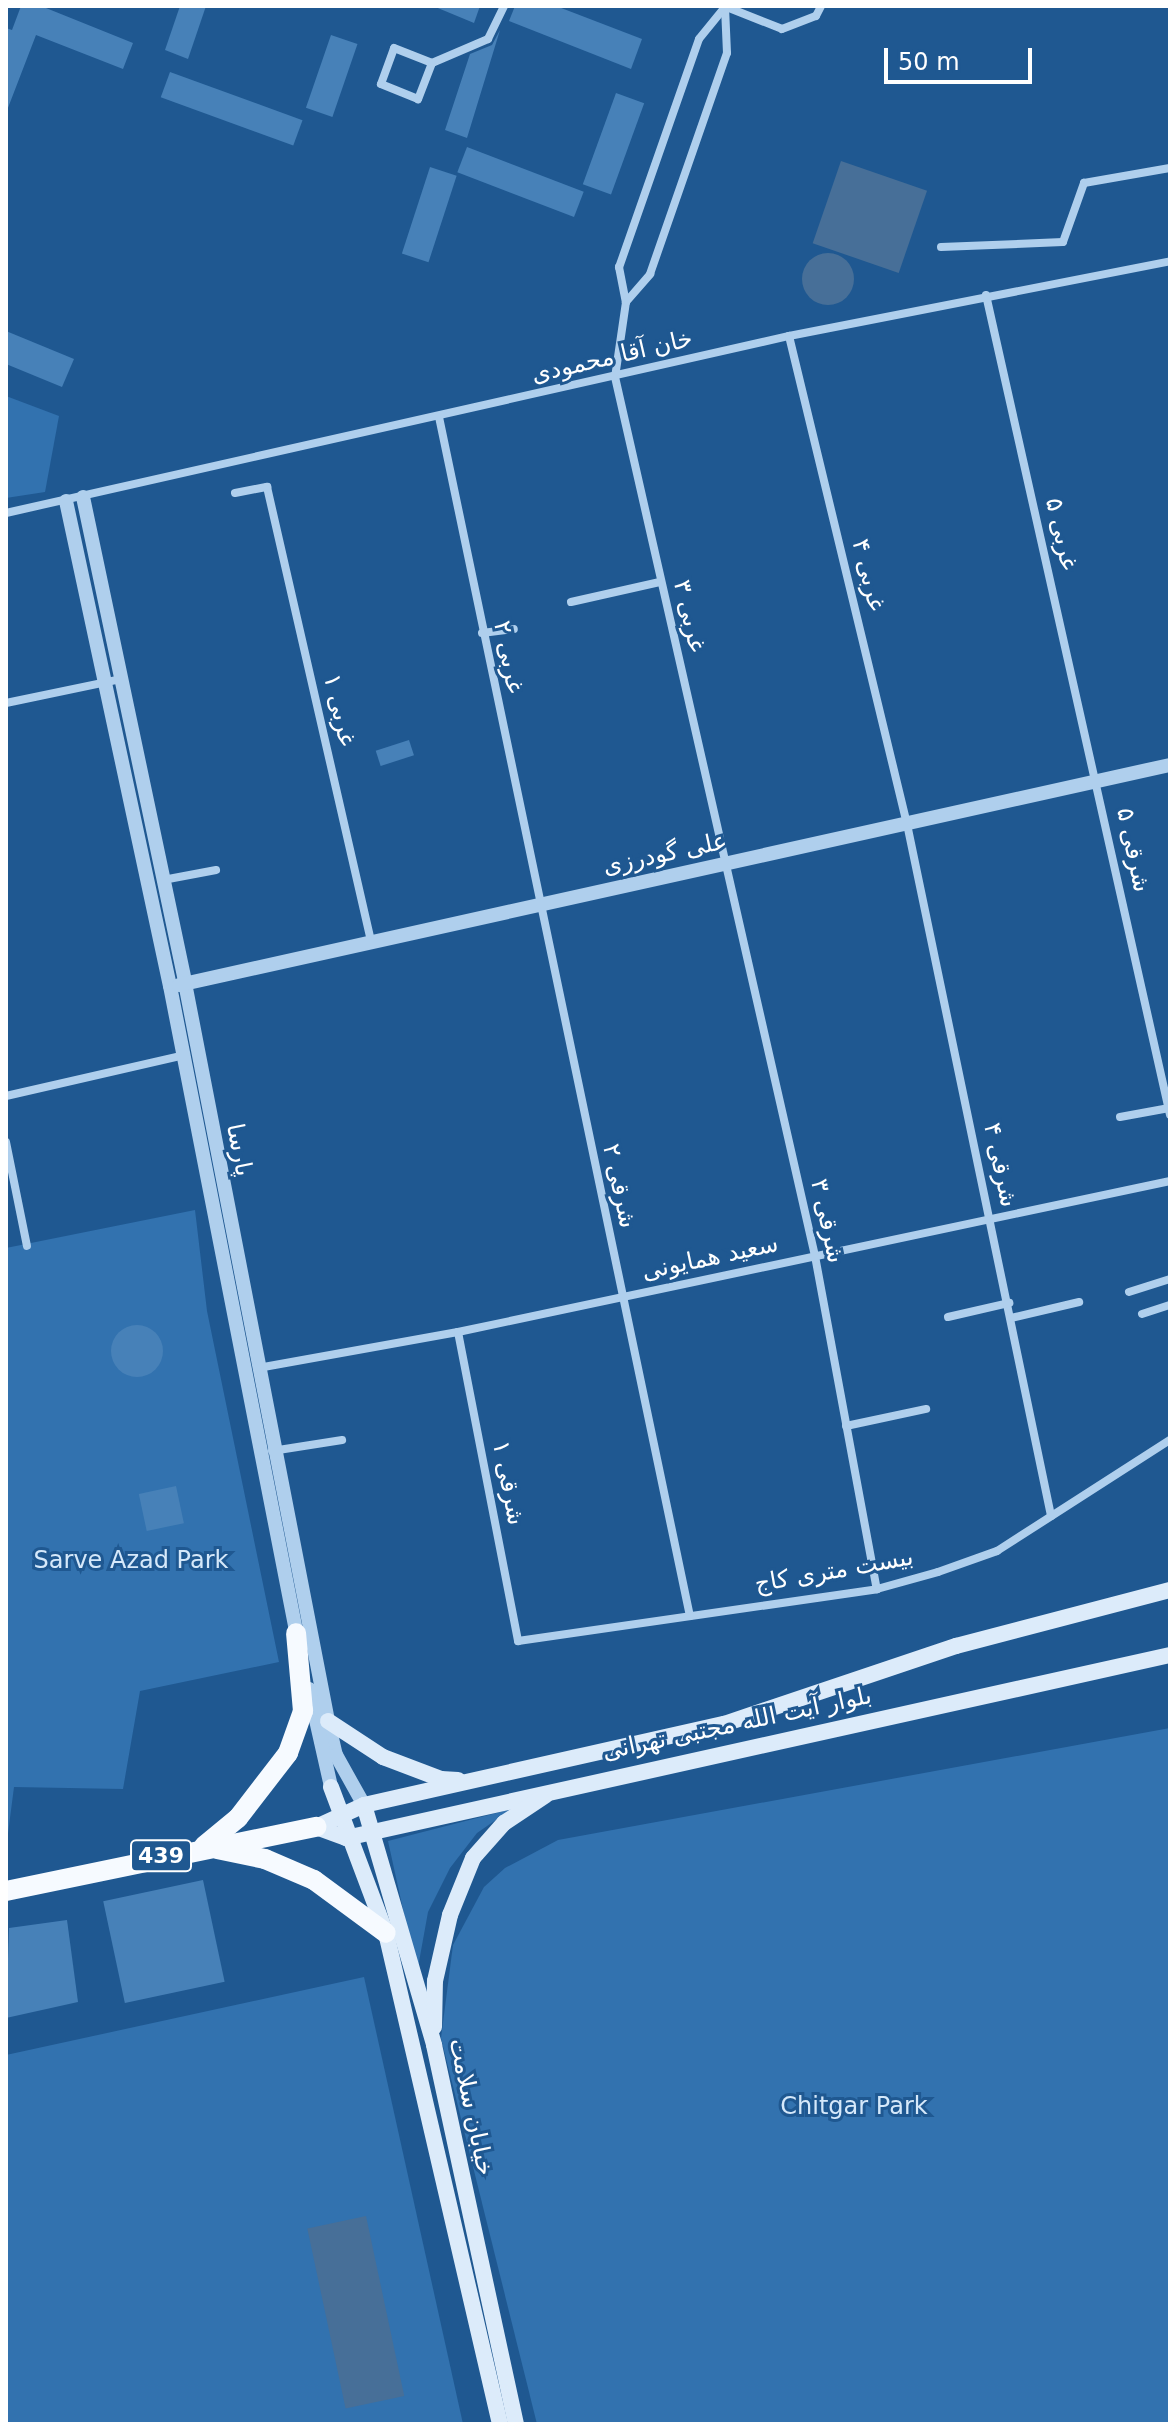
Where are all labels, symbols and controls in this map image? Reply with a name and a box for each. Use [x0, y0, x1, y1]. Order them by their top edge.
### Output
scale bar [888, 32, 1036, 82]
text: 50 m [898, 48, 960, 76]
street label: خان آقا محمودی [529, 324, 695, 390]
street label: ۵ غربی [1039, 495, 1083, 573]
street label: ۴ غربی [845, 536, 891, 614]
street label: ۳ غربی [667, 577, 711, 655]
street label: ۲ غربی [487, 618, 529, 696]
street label: ۱ غربی [317, 671, 361, 749]
street label: ۵ شرقی [1110, 805, 1156, 895]
street label: علی گودرزی [600, 827, 730, 881]
street label: ۴ شرقی [977, 1120, 1023, 1210]
street label: پارسا [220, 1121, 258, 1179]
street label: ۲ شرقی [596, 1141, 642, 1231]
street label: ۳ شرقی [804, 1176, 850, 1266]
street label: سعید همایونی [639, 1229, 781, 1287]
street label: ۱ شرقی [486, 1438, 530, 1528]
street label: بیست متری کاج [752, 1543, 916, 1599]
park label: Sarve Azad Park [34, 1547, 228, 1575]
street label: بلوار آیت الله مجتبی تهرانی [600, 1681, 874, 1767]
road number: 439 [129, 1838, 193, 1874]
street label: خیابان سلامت [442, 2036, 500, 2178]
park label: Chitgar Park [780, 2093, 928, 2121]

